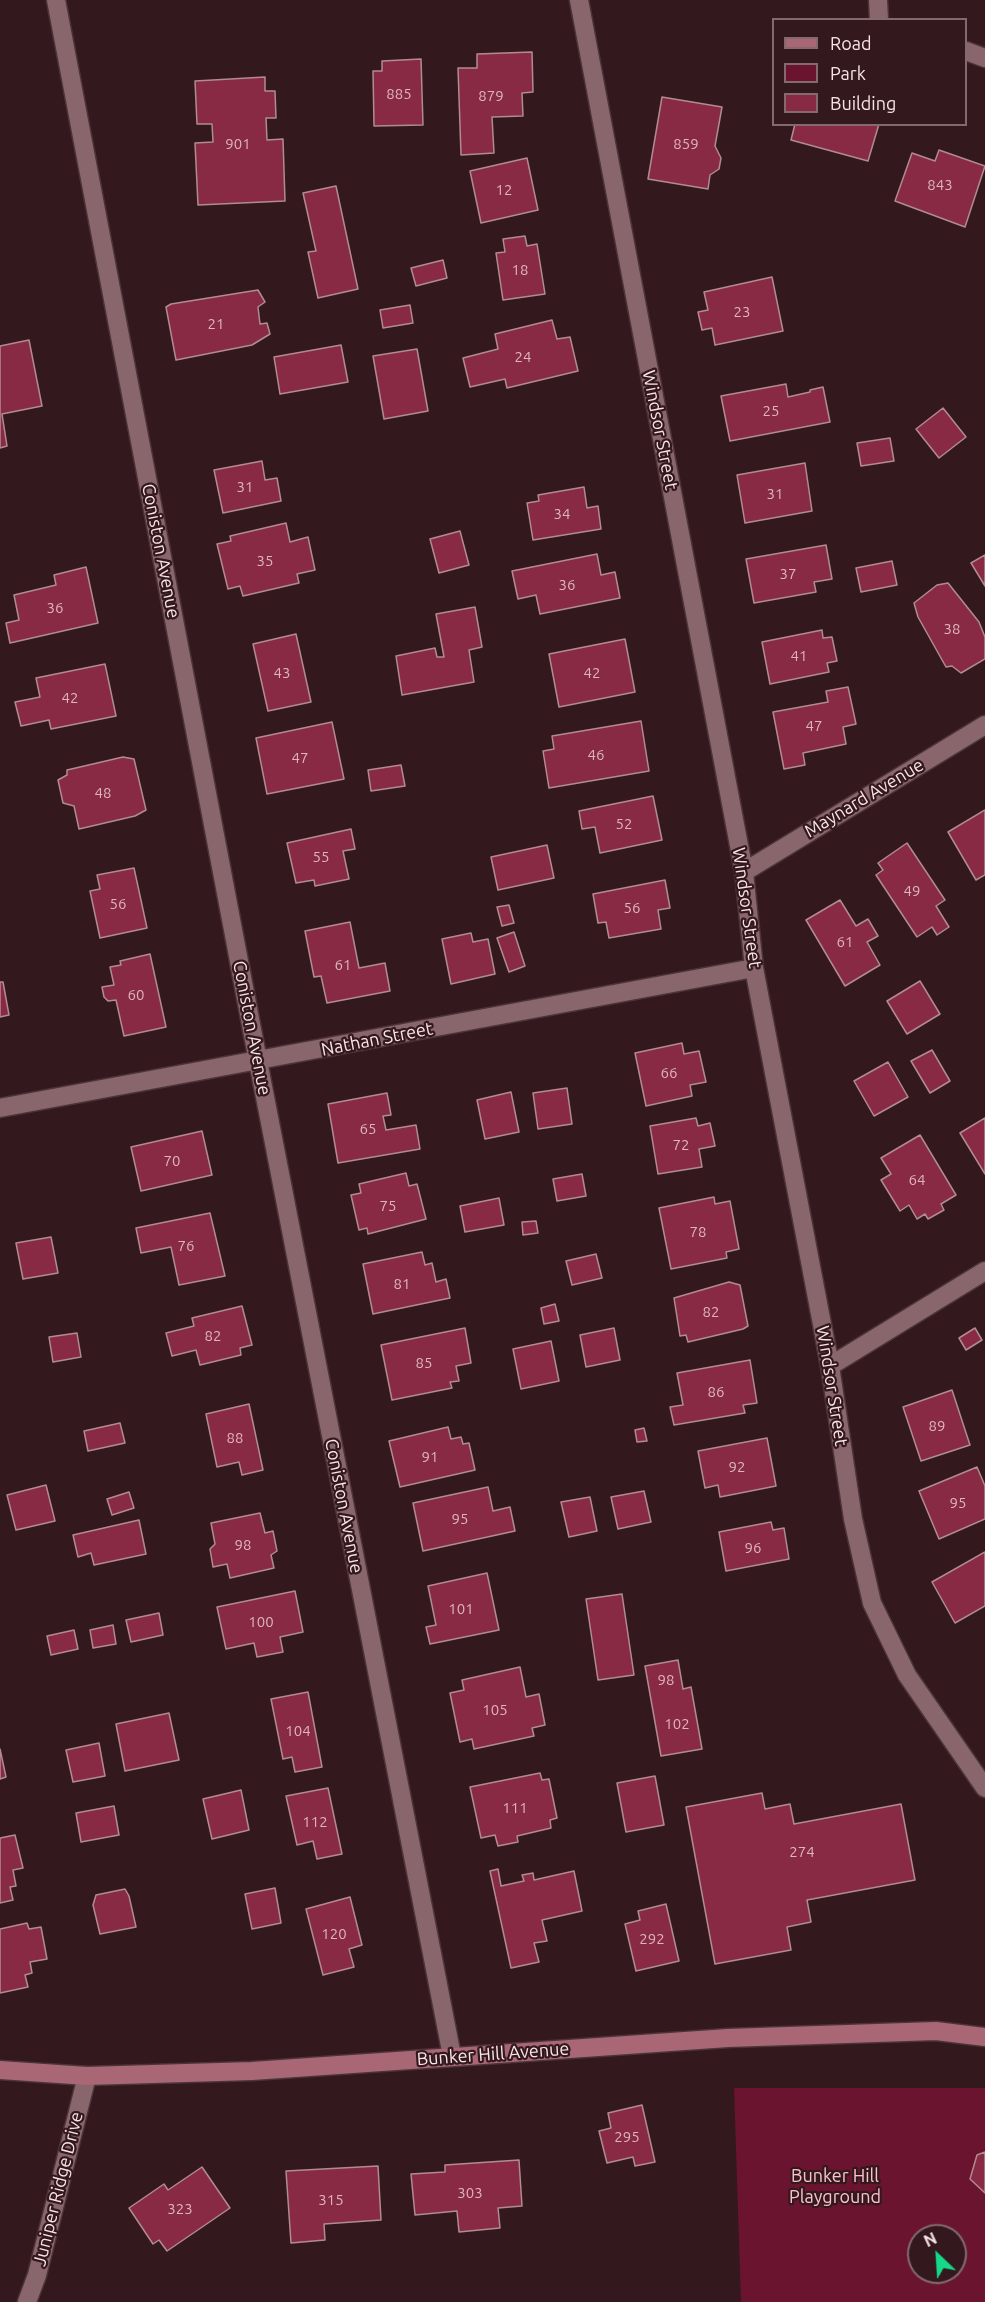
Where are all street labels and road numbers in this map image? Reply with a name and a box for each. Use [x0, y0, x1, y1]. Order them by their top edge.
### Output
street label: Windsor Street [638, 368, 682, 492]
street label: Coniston Avenue [137, 482, 185, 620]
street label: Maynard Avenue [801, 754, 927, 842]
street label: Windsor Street [728, 846, 766, 970]
street label: Coniston Avenue [228, 959, 276, 1097]
street label: Nathan Street [319, 1018, 435, 1060]
street label: Windsor Street [812, 1324, 852, 1448]
street label: Coniston Avenue [320, 1437, 368, 1575]
street label: Bunker Hill Avenue [416, 2038, 570, 2070]
street label: Juniper Ridge Drive [28, 2110, 88, 2268]

